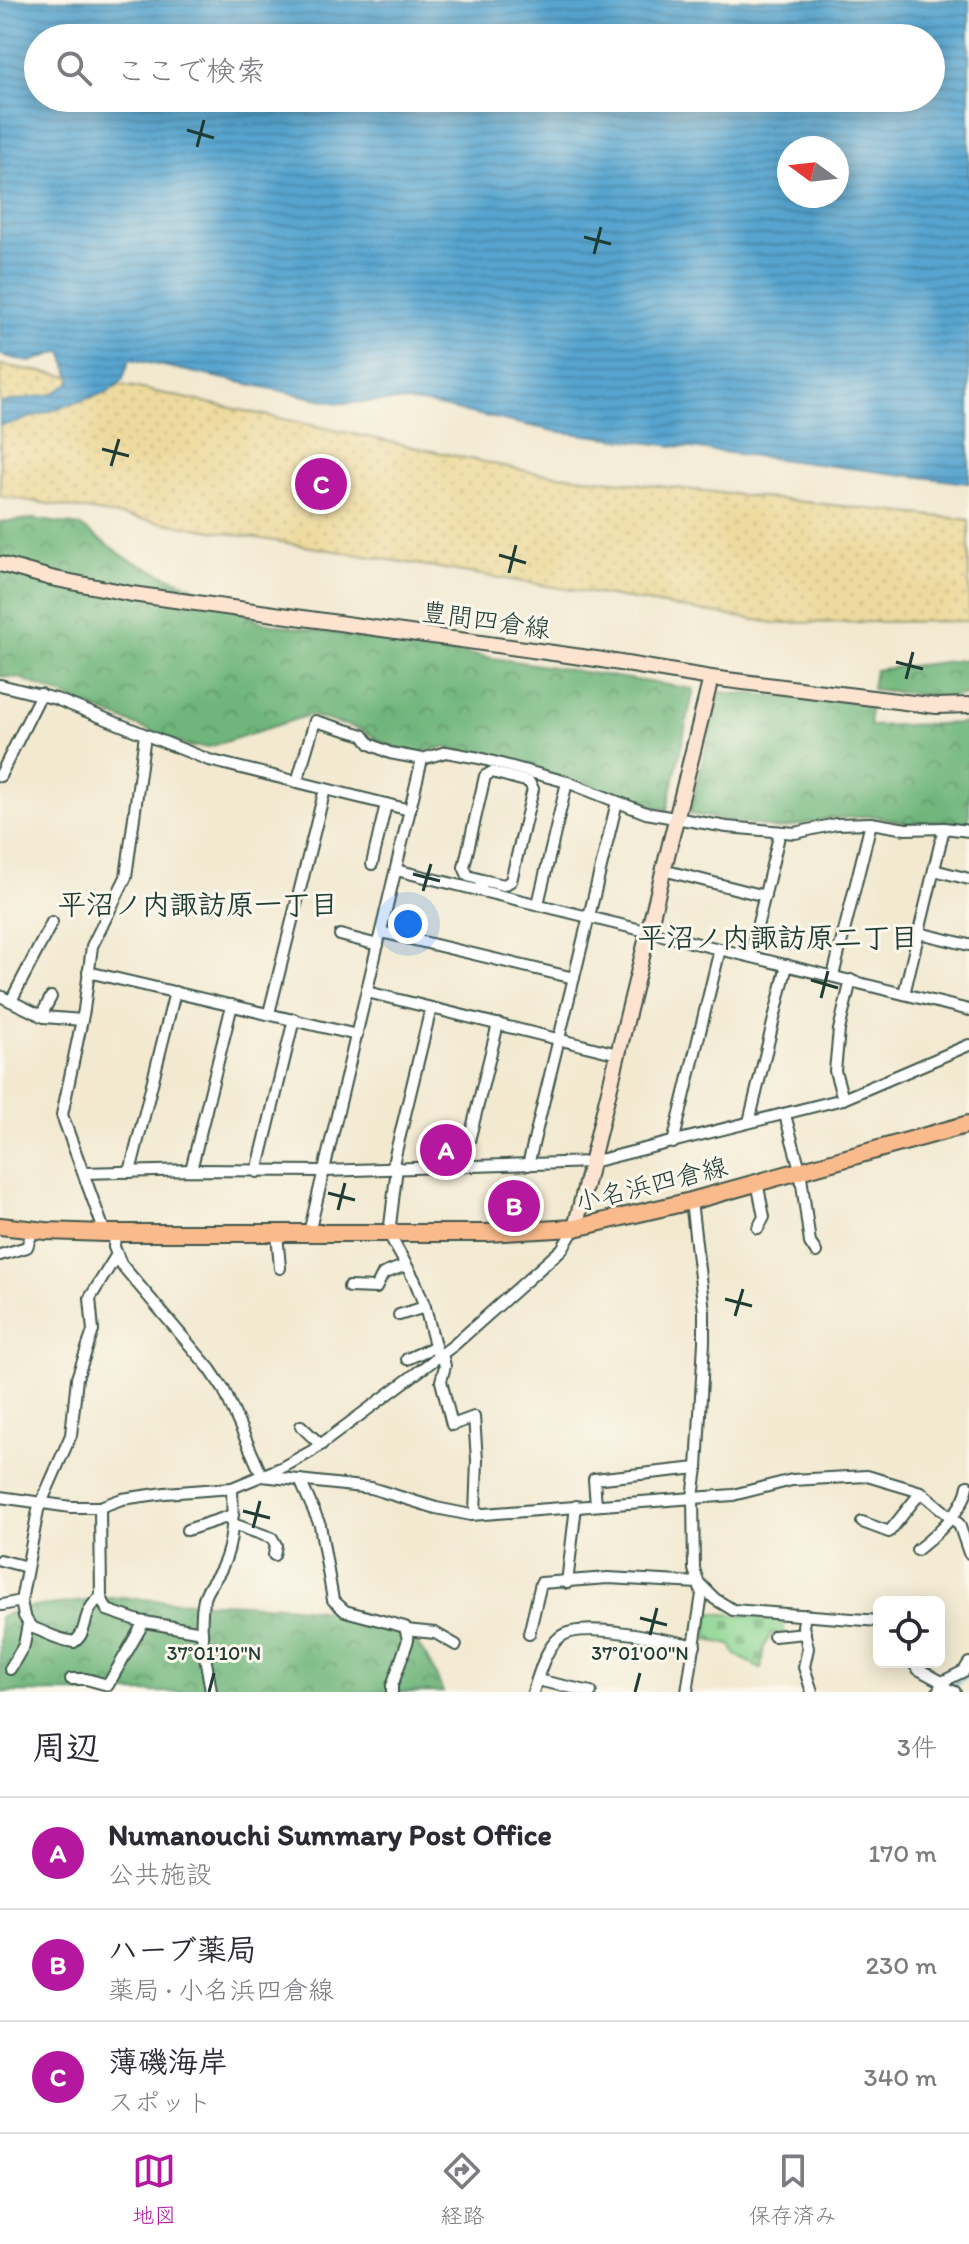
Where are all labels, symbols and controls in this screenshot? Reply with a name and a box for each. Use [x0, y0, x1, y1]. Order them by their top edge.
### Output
search box [24, 24, 945, 112]
icon: search [52, 46, 96, 90]
text: ここで検索 [116, 52, 266, 89]
north arrow [777, 136, 849, 208]
pin: C [295, 454, 347, 514]
street label: 豊間四倉線 [419, 595, 553, 645]
district label: 平沼ノ内諏訪原一丁目 [58, 887, 338, 921]
your location [388, 904, 428, 944]
district label: 平沼ノ内諏訪原二丁目 [638, 920, 918, 954]
pin: A [420, 1120, 472, 1180]
street label: 小名浜四倉線 [571, 1150, 731, 1218]
pin: B [488, 1176, 540, 1236]
map controls [873, 1596, 945, 1668]
button: locate [873, 1596, 945, 1668]
text: 37°01'10"N [167, 1641, 261, 1665]
text: 37°01'00"N [591, 1641, 689, 1665]
text: 周辺 [32, 1727, 100, 1768]
text: 3件 [897, 1731, 937, 1763]
text: Numanouchi Summary Post Office [108, 1816, 552, 1853]
text: A [50, 1837, 66, 1869]
text: 170 m [868, 1837, 937, 1869]
text: 公共施設 [108, 1858, 212, 1890]
text: ハーブ薬局 [108, 1931, 257, 1968]
text: B [50, 1949, 66, 1981]
text: 230 m [865, 1949, 937, 1981]
text: 薬局 · 小名浜四倉線 [108, 1974, 334, 2006]
text: 薄磯海岸 [108, 2043, 228, 2080]
text: C [50, 2061, 66, 2093]
text: 340 m [863, 2061, 937, 2093]
text: スポット [108, 2086, 212, 2118]
tab: 地図 [132, 2149, 176, 2229]
tab: 経路 [440, 2149, 485, 2229]
tab: 保存済み [749, 2149, 837, 2229]

